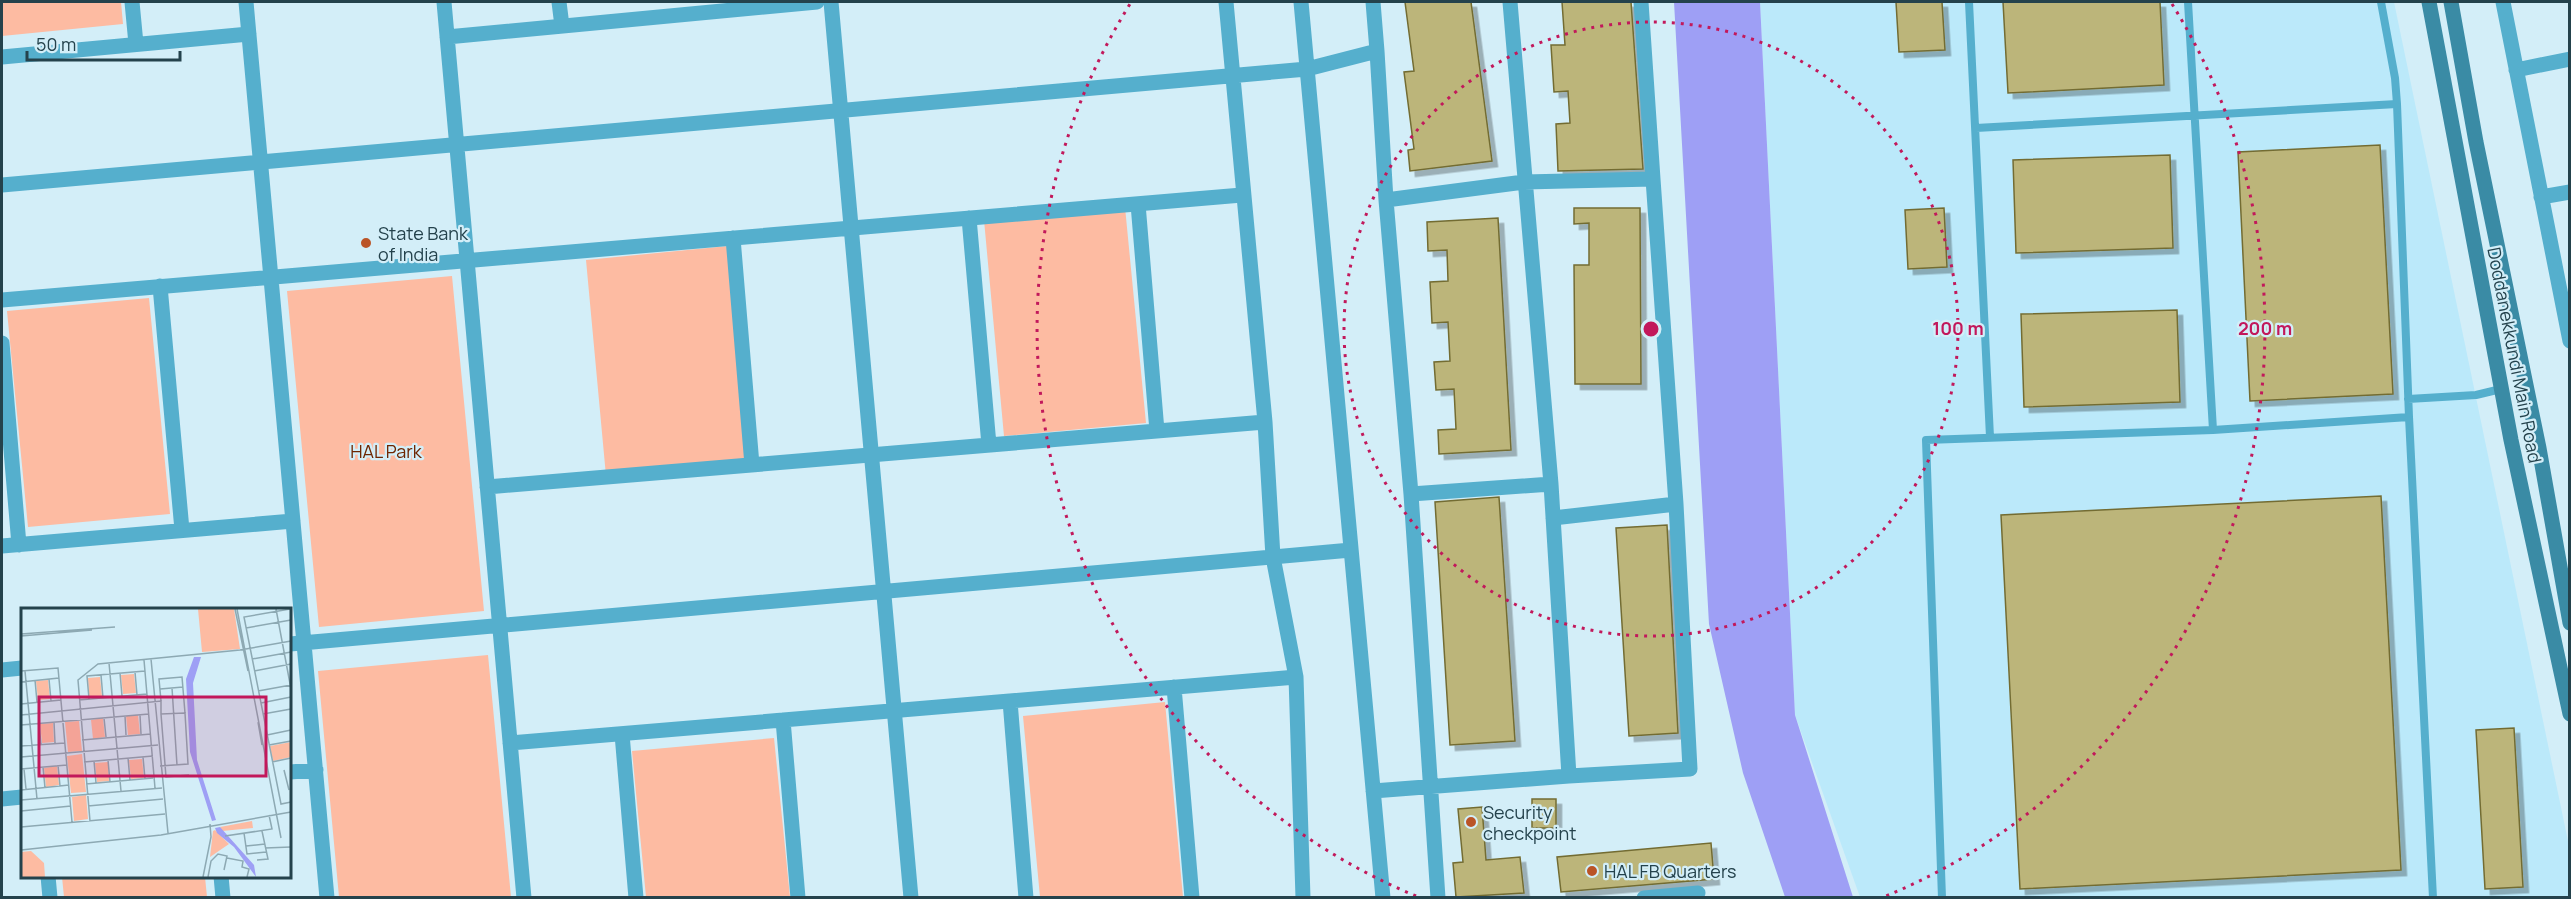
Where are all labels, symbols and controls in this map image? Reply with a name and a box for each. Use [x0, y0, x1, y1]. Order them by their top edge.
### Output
scale bar [27, 24, 180, 62]
text: 50 m [36, 32, 76, 56]
place label: State Bank of India [378, 221, 469, 266]
marker: State Bank of India [359, 236, 373, 250]
street label: Doddanekkundi Main Road [2482, 245, 2548, 465]
text: 100 m [1932, 316, 1984, 340]
text: 200 m [2238, 316, 2292, 340]
centre of rings [1641, 319, 1661, 339]
park label: HAL Park [350, 439, 423, 463]
inset map [21, 608, 291, 878]
place label: Security checkpoint [1483, 800, 1576, 845]
marker: Security checkpoint [1464, 815, 1478, 829]
place label: HAL FB Quarters [1604, 859, 1736, 883]
marker: HAL FB Quarters [1585, 864, 1599, 878]

